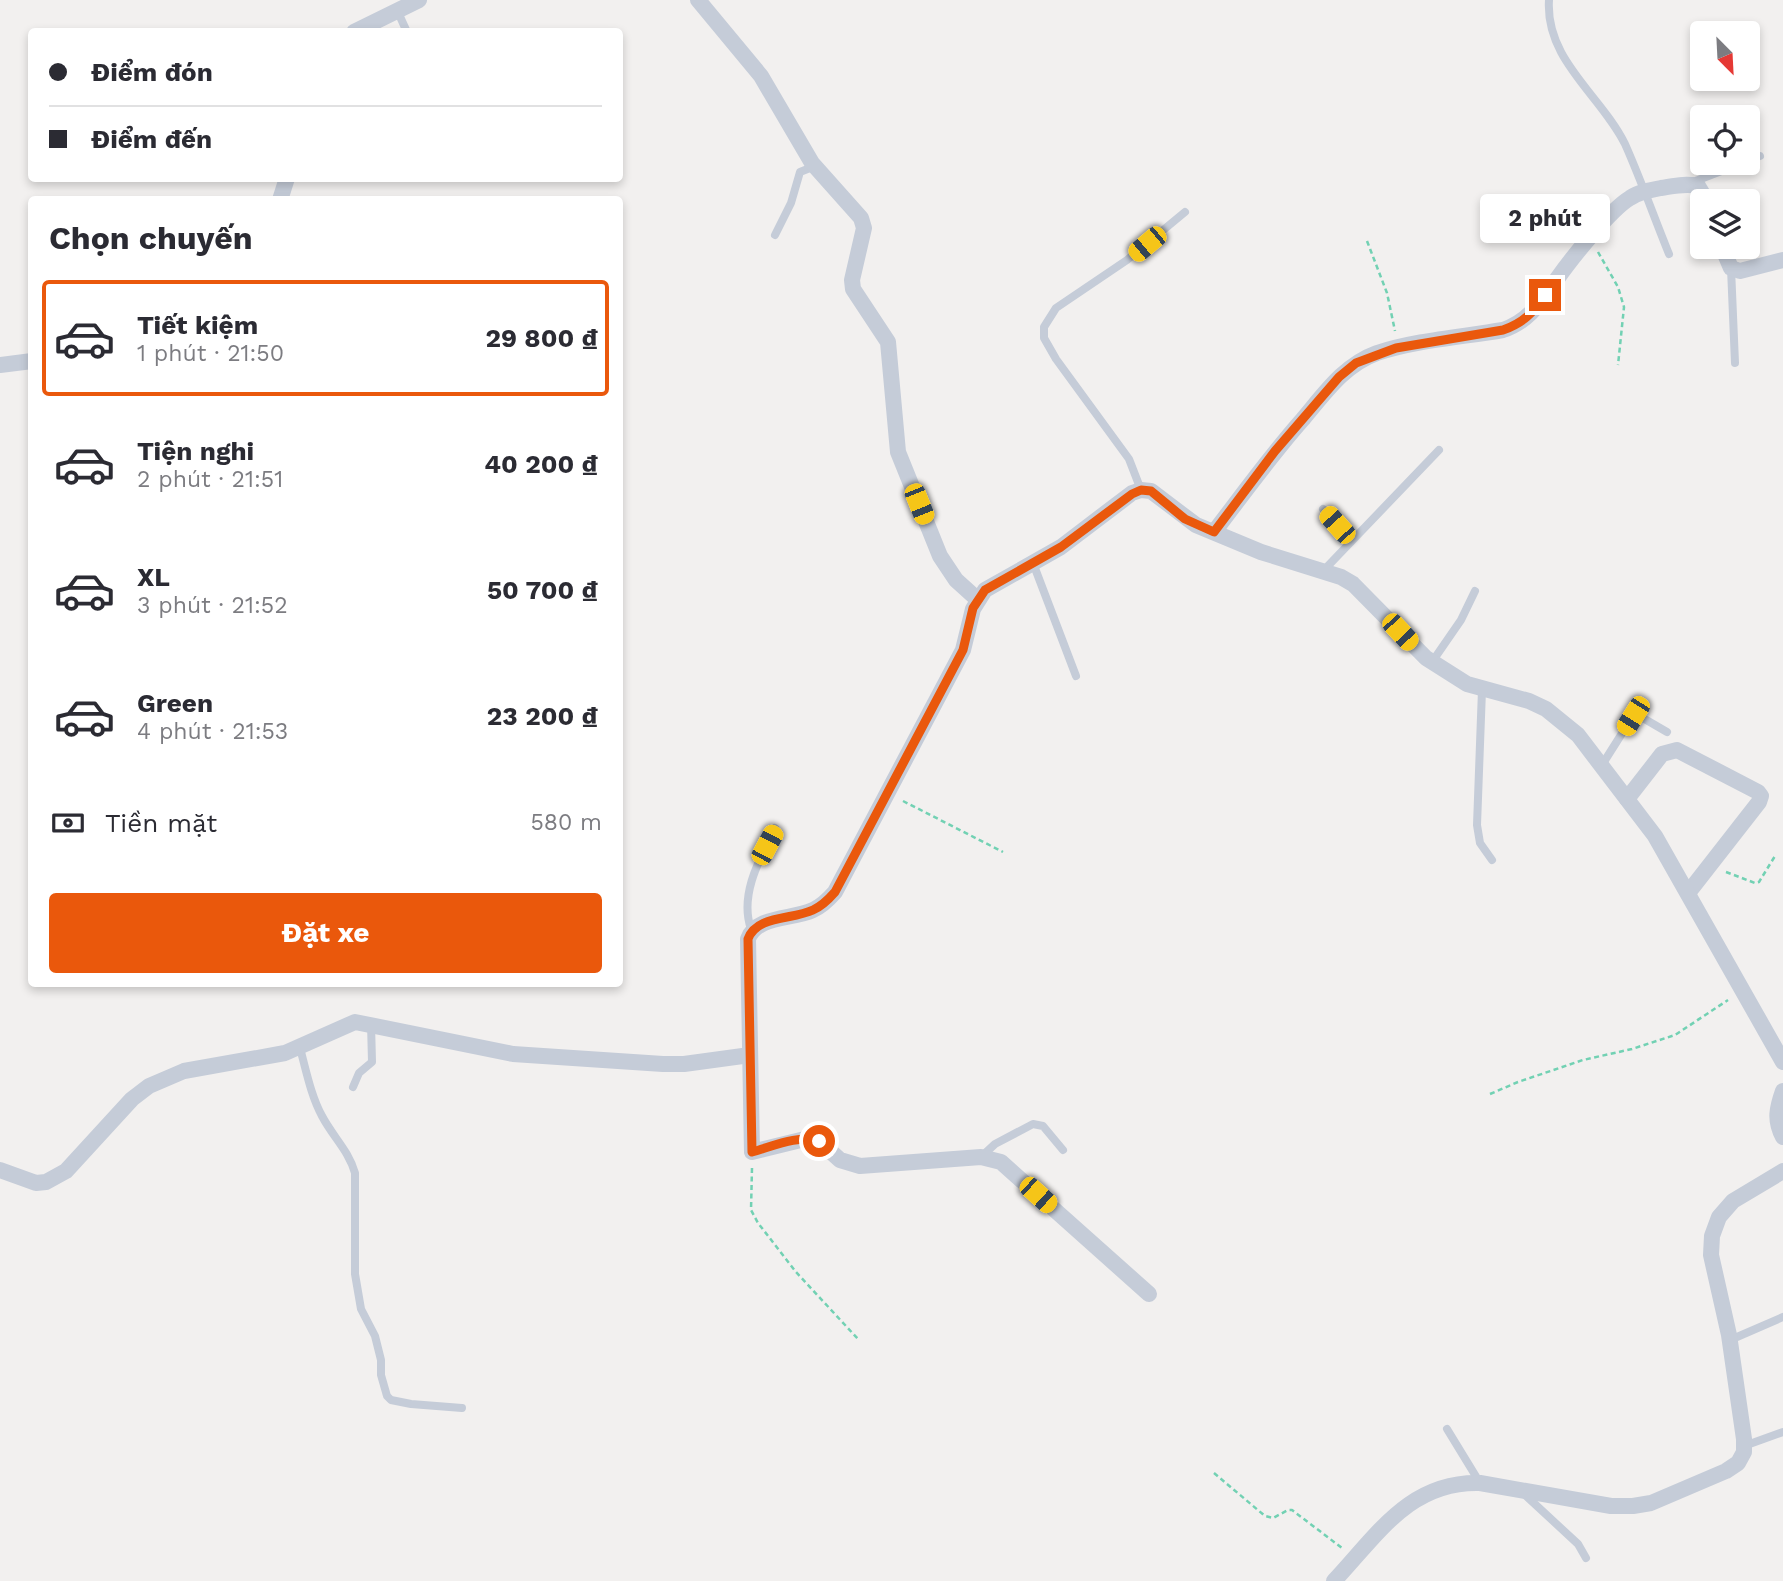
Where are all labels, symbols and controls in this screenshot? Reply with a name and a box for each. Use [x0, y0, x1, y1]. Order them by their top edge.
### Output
north arrow [1690, 21, 1760, 91]
map controls [1690, 21, 1760, 259]
text: Điểm đón [91, 57, 213, 87]
button: locate [1690, 105, 1760, 175]
text: Điểm đến [91, 124, 212, 154]
button: layers [1690, 189, 1760, 259]
callout: 2 phút [1480, 194, 1610, 243]
text: 2 phút [1508, 205, 1582, 232]
text: Chọn chuyến [49, 219, 253, 257]
car [1125, 222, 1170, 266]
route end [1529, 279, 1561, 311]
icon: car [53, 307, 116, 370]
text: Tiết kiệm [137, 310, 258, 340]
text: 29 800 ₫ [485, 323, 598, 353]
text: 1 phút · 21:50 [137, 340, 284, 367]
icon: car [53, 433, 116, 496]
text: Tiện nghi [137, 436, 254, 466]
text: 40 200 ₫ [484, 449, 598, 479]
text: 2 phút · 21:51 [137, 466, 283, 493]
car [902, 481, 937, 527]
car [1316, 502, 1359, 548]
icon: car [53, 559, 116, 622]
text: XL [137, 562, 170, 592]
text: 50 700 ₫ [487, 575, 598, 605]
text: 3 phút · 21:52 [137, 592, 288, 619]
car [1378, 609, 1423, 655]
icon: car [53, 685, 116, 748]
text: Green [137, 688, 213, 718]
car [1613, 693, 1654, 739]
text: 23 200 ₫ [487, 701, 598, 731]
text: 4 phút · 21:53 [137, 718, 288, 745]
icon: cash [49, 804, 87, 842]
text: Tiền mặt [105, 808, 217, 838]
text: 580 m [530, 809, 602, 836]
car [748, 822, 787, 868]
button: Đặt xe [49, 893, 602, 973]
route start [803, 1125, 835, 1157]
car [1016, 1173, 1061, 1217]

